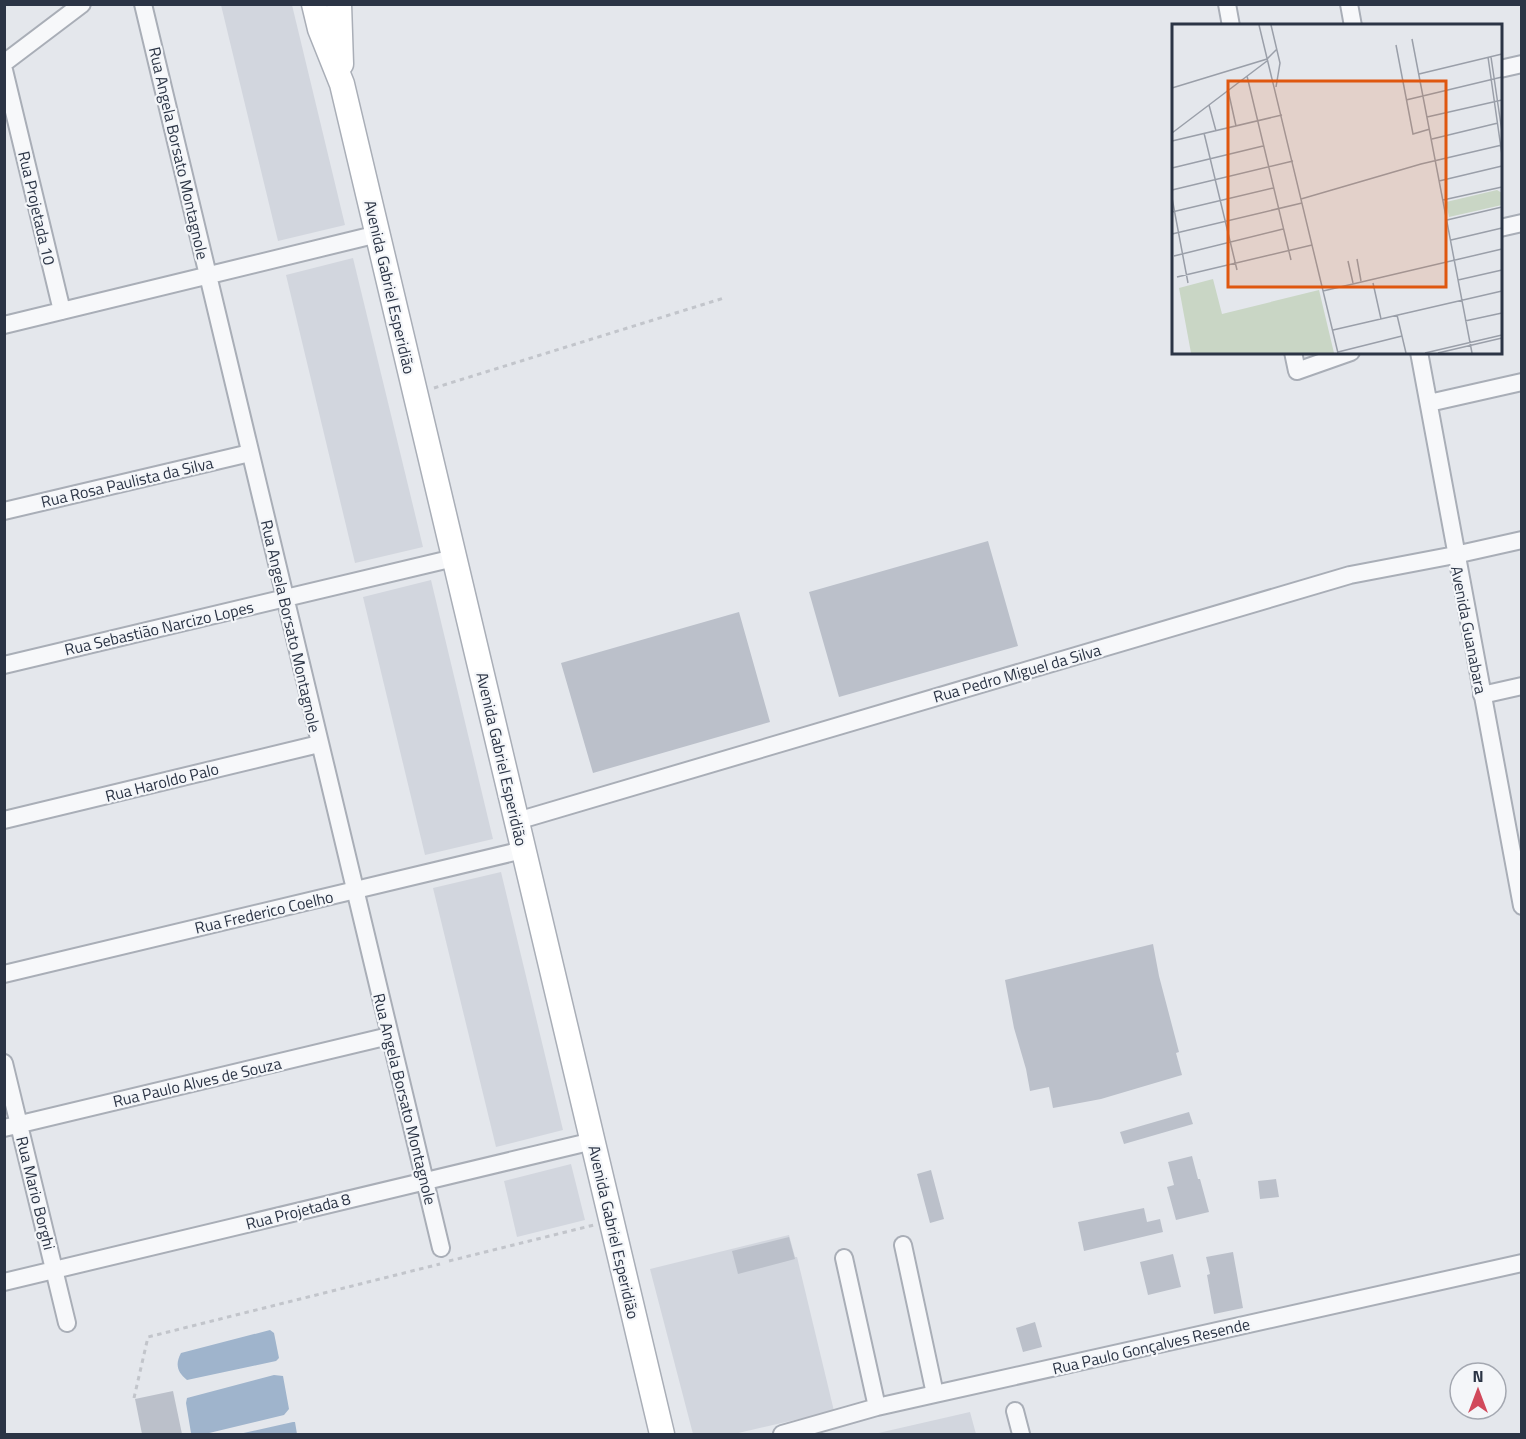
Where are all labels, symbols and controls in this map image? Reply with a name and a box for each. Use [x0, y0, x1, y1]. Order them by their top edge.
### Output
inset map [1172, 24, 1502, 354]
street label: Rua Angela Borsato Montagnole [143, 44, 215, 262]
street label: Rua Projetada 10 [12, 149, 62, 267]
street label: Avenida Gabriel Esperidião [358, 198, 422, 376]
street label: Rua Rosa Paulista da Silva [38, 450, 216, 514]
street label: Rua Angela Borsato Montagnole [255, 517, 327, 735]
street label: Avenida Guanabara [1445, 564, 1493, 696]
street label: Rua Sebastião Narcizo Lopes [62, 595, 256, 661]
street label: Rua Pedro Miguel da Silva [930, 638, 1104, 708]
street label: Avenida Gabriel Esperidião [470, 670, 534, 848]
street label: Rua Haroldo Palo [103, 756, 221, 808]
street label: Rua Frederico Coelho [192, 884, 336, 940]
street label: Rua Angela Borsato Montagnole [367, 991, 443, 1207]
street label: Rua Paulo Alves de Souza [110, 1051, 284, 1113]
street label: Rua Mario Borghi [10, 1134, 62, 1252]
street label: Avenida Gabriel Esperidião [582, 1143, 646, 1321]
street label: Rua Projetada 8 [243, 1186, 353, 1236]
street label: Rua Paulo Gonçalves Resende [1050, 1312, 1252, 1380]
north arrow [1448, 1361, 1508, 1421]
text: N [1472, 1364, 1484, 1388]

